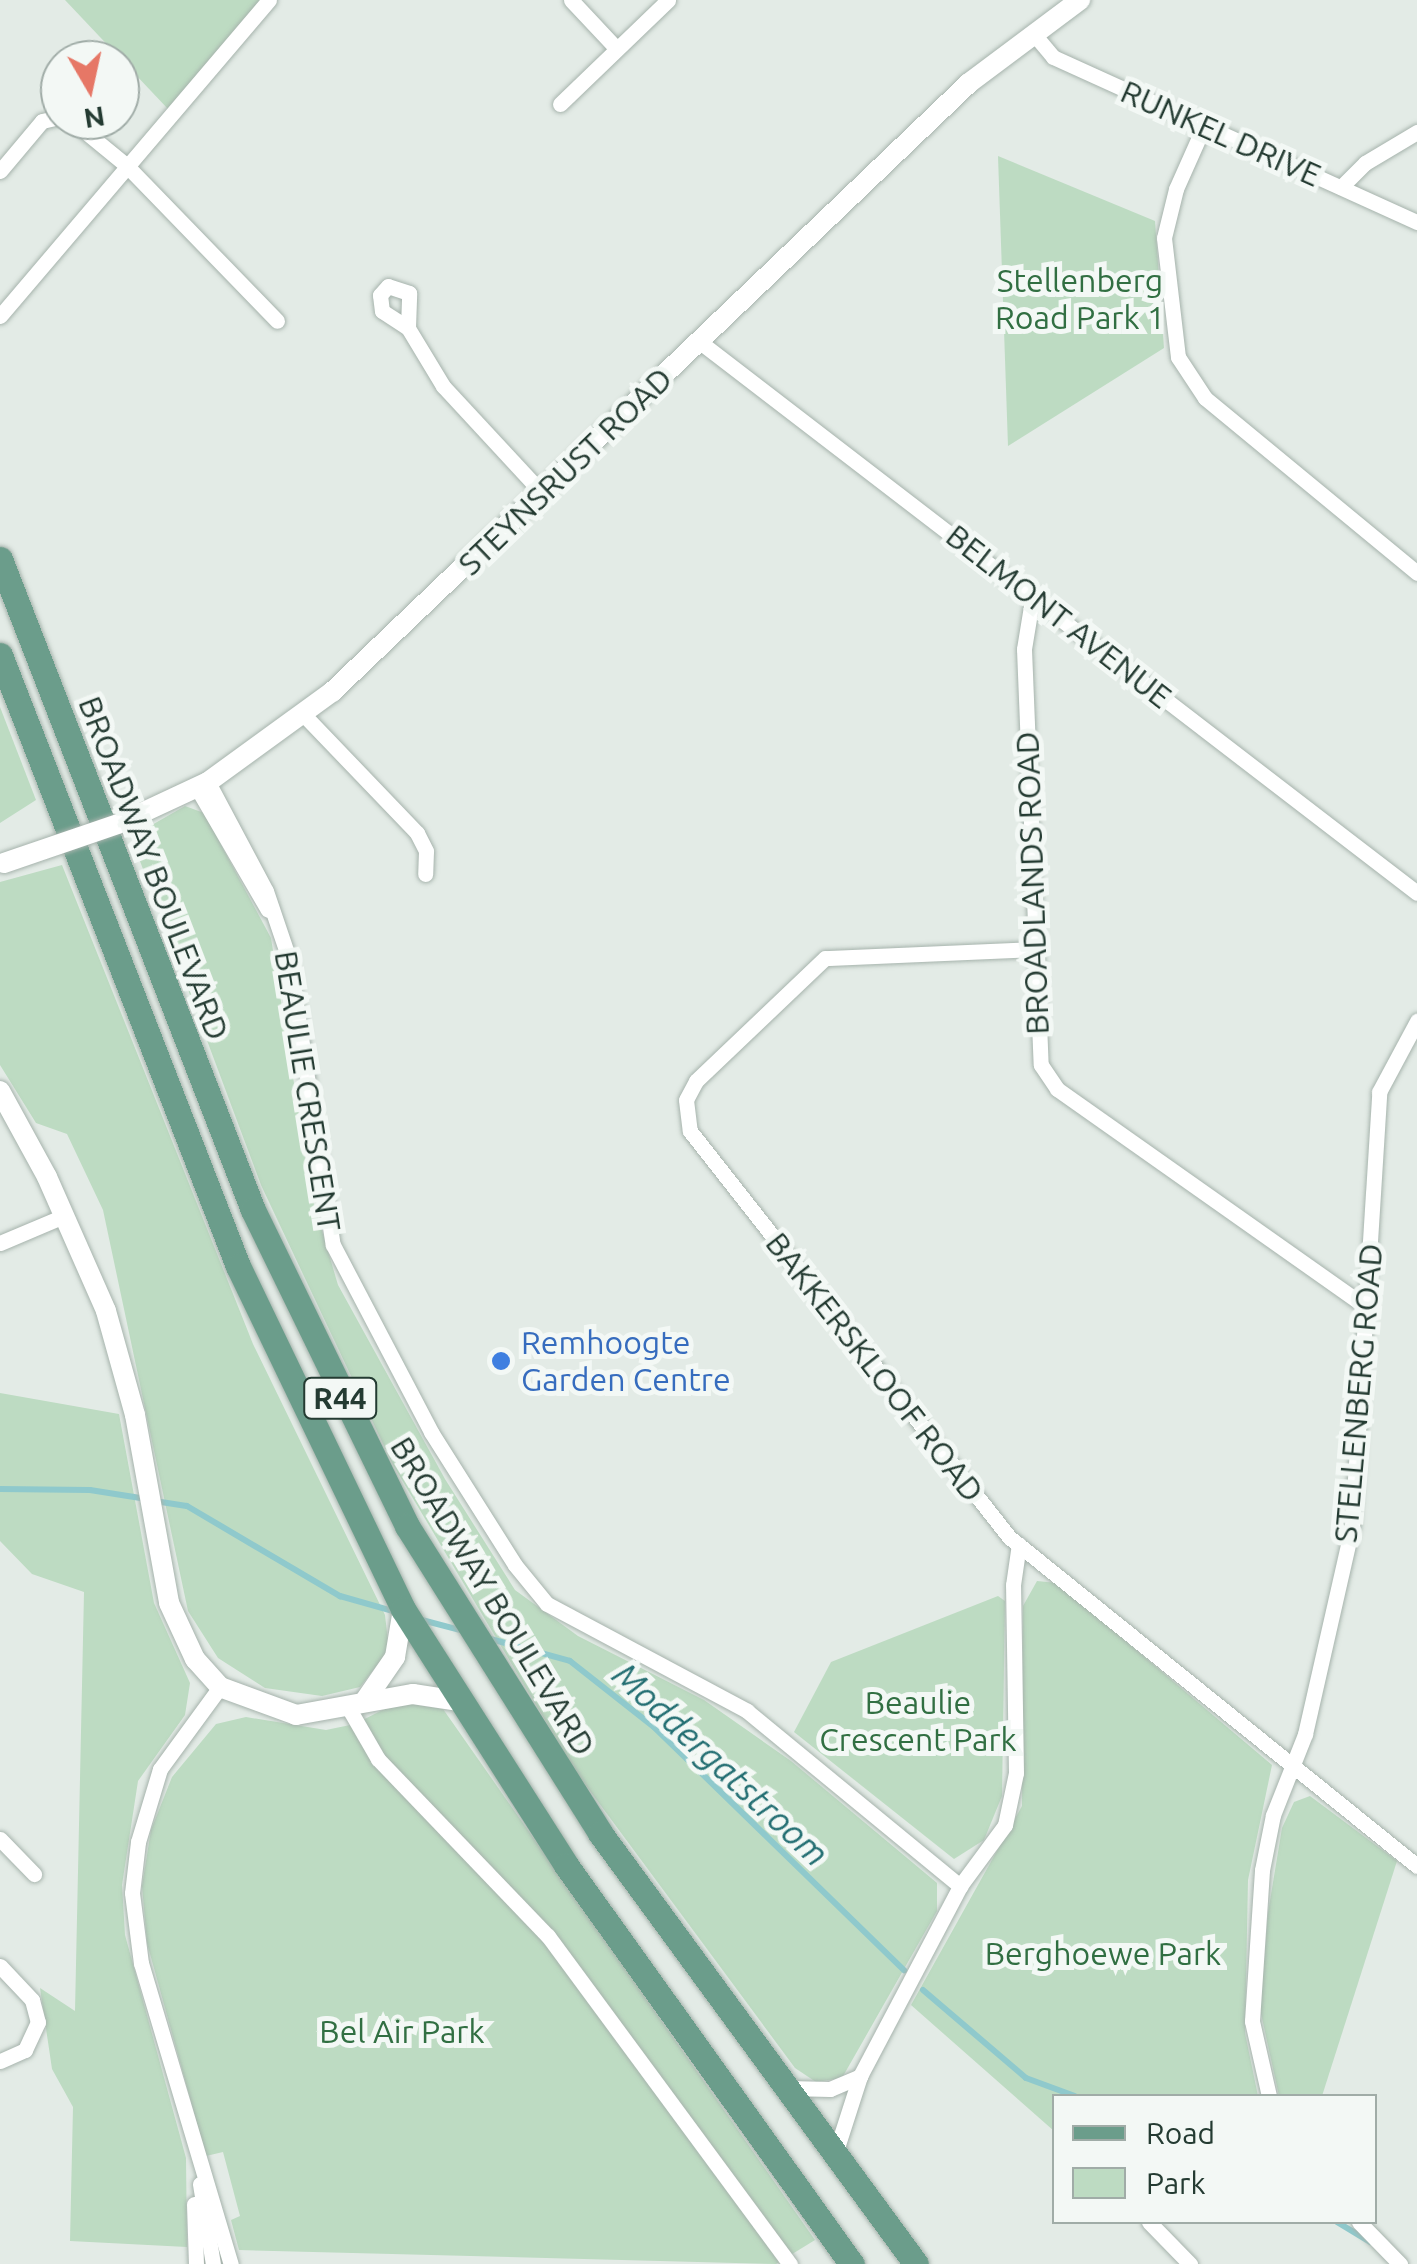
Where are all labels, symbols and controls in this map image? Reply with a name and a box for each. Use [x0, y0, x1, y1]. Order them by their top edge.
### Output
north arrow [40, 40, 140, 140]
street label: RUNKEL DRIVE [1115, 72, 1327, 194]
text: N [82, 101, 107, 135]
park label: Stellenberg Road Park 1 [995, 262, 1165, 337]
street label: STEYNSRUST ROAD [450, 359, 680, 583]
street label: BELMONT AVENUE [939, 516, 1179, 716]
street label: BROADWAY BOULEVARD [71, 691, 237, 1045]
street label: BROADLANDS ROAD [1008, 731, 1056, 1035]
street label: BEAULIE CRESCENT [267, 948, 349, 1234]
street label: BAKKERSKLOOF ROAD [758, 1225, 992, 1509]
street label: STELLENBERG ROAD [1326, 1242, 1390, 1544]
place label: Remhoogte Garden Centre [521, 1324, 731, 1399]
marker: Remhoogte Garden Centre [490, 1350, 512, 1372]
road number: R44 [302, 1373, 378, 1423]
street label: BROADWAY BOULEVARD [383, 1430, 603, 1762]
water label: Moddergatstroom [605, 1653, 837, 1875]
park label: Beaulie Crescent Park [819, 1684, 1017, 1759]
park label: Berghoewe Park [985, 1934, 1221, 1972]
park label: Bel Air Park [319, 2012, 485, 2050]
legend [1052, 2094, 1377, 2224]
text: Road [1146, 2116, 1215, 2150]
text: Park [1146, 2166, 1206, 2200]

